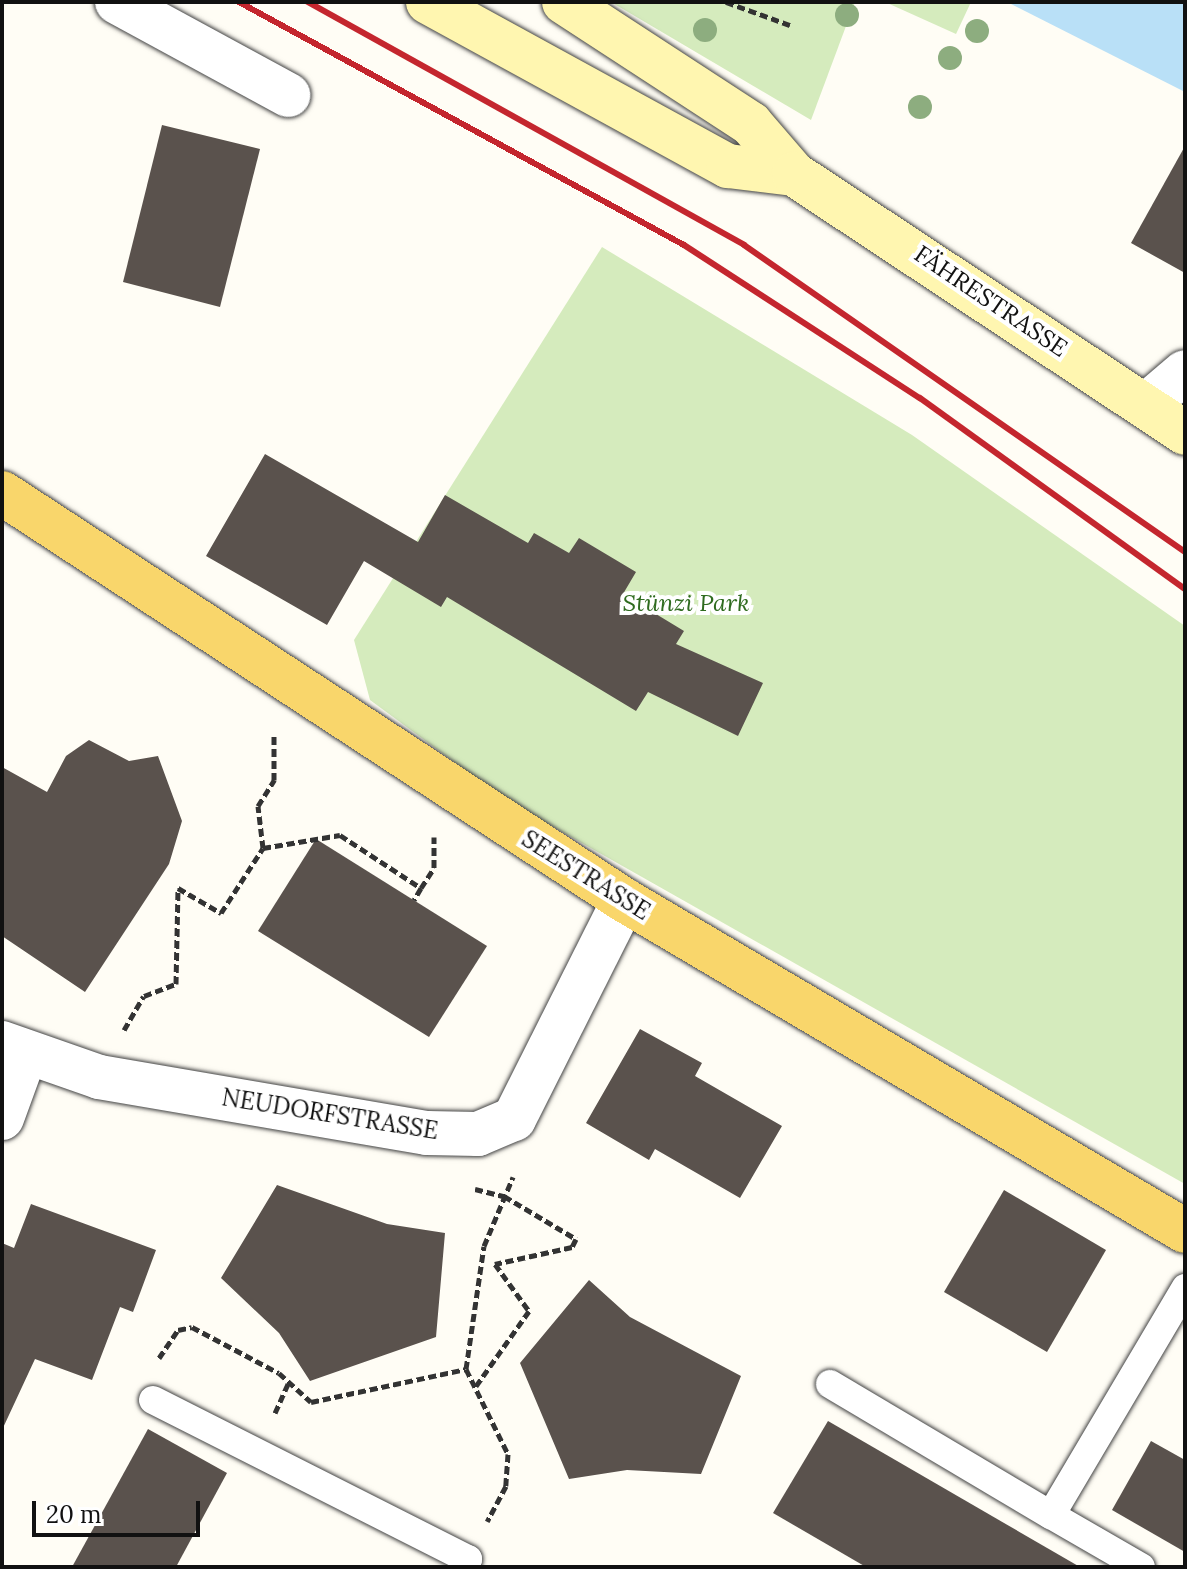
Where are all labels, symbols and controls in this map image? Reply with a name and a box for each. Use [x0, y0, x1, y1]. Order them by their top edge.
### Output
street label: FÄHRESTRASSE [909, 239, 1073, 363]
park label: Stünzi Park [622, 589, 750, 617]
street label: SEESTRASSE [517, 824, 655, 926]
street label: NEUDORFSTRASSE [220, 1083, 440, 1145]
scale bar [36, 1485, 204, 1535]
text: 20 m [46, 1499, 102, 1530]

